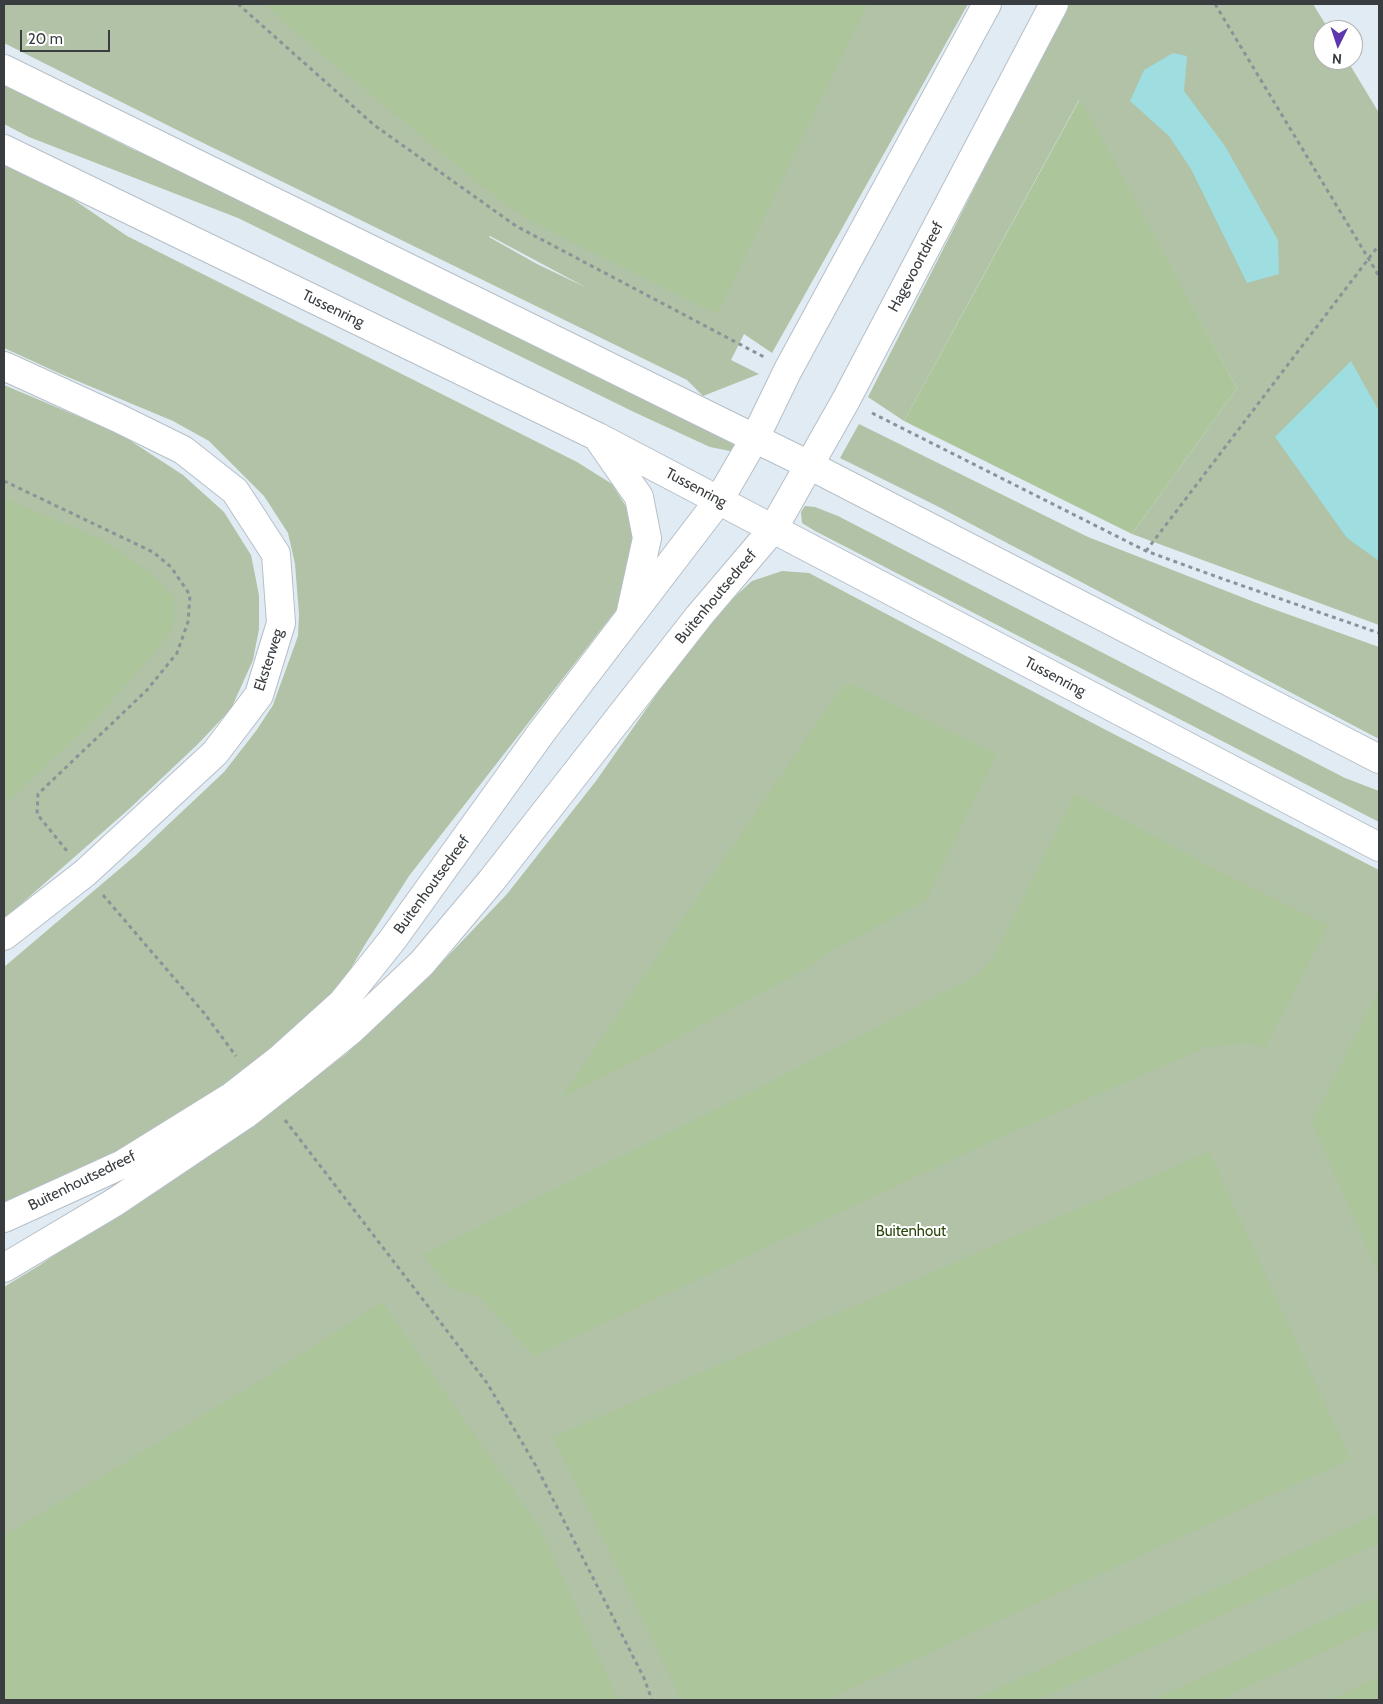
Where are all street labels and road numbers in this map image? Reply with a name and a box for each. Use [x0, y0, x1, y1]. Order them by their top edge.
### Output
street label: Hagevoortdreef [885, 219, 947, 315]
street label: Tussenring [299, 286, 367, 332]
street label: Tussenring [662, 464, 730, 512]
street label: Buitenhoutsedreef [671, 546, 761, 648]
street label: Eksterweg [250, 626, 288, 694]
street label: Tussenring [1021, 653, 1089, 701]
street label: Buitenhoutsedreef [390, 832, 474, 938]
street label: Buitenhoutsedreef [25, 1147, 139, 1215]

